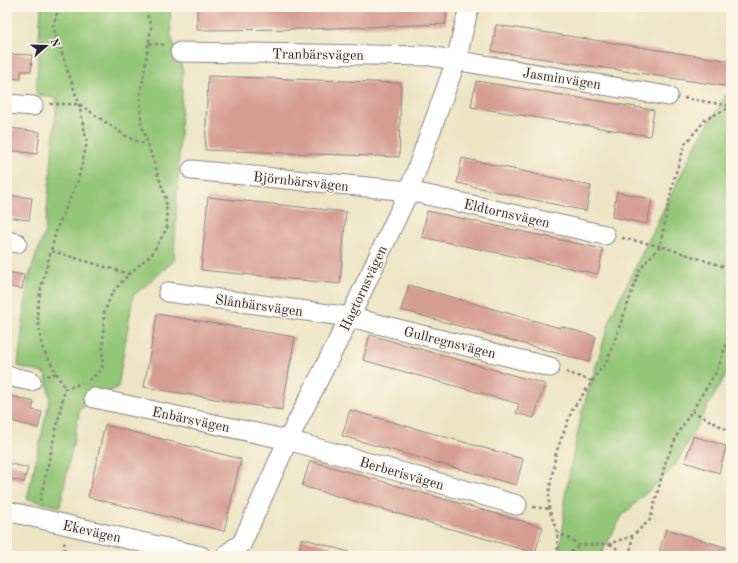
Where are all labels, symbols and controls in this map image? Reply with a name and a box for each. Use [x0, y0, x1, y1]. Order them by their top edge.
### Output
north arrow [26, 26, 66, 66]
text: N [47, 37, 61, 49]
street label: Tranbärsvägen [272, 47, 365, 63]
street label: Jasminvägen [522, 66, 602, 92]
street label: Björnbärsvägen [252, 170, 350, 194]
street label: Eldtornsvägen [462, 197, 552, 231]
street label: Hagtornsvägen [338, 243, 390, 333]
street label: Slånbärsvägen [214, 293, 304, 319]
street label: Gullregnsvägen [402, 325, 498, 361]
street label: Enbärsvägen [151, 405, 231, 435]
street label: Berberisvägen [358, 455, 446, 493]
street label: Ekevägen [61, 518, 123, 546]

